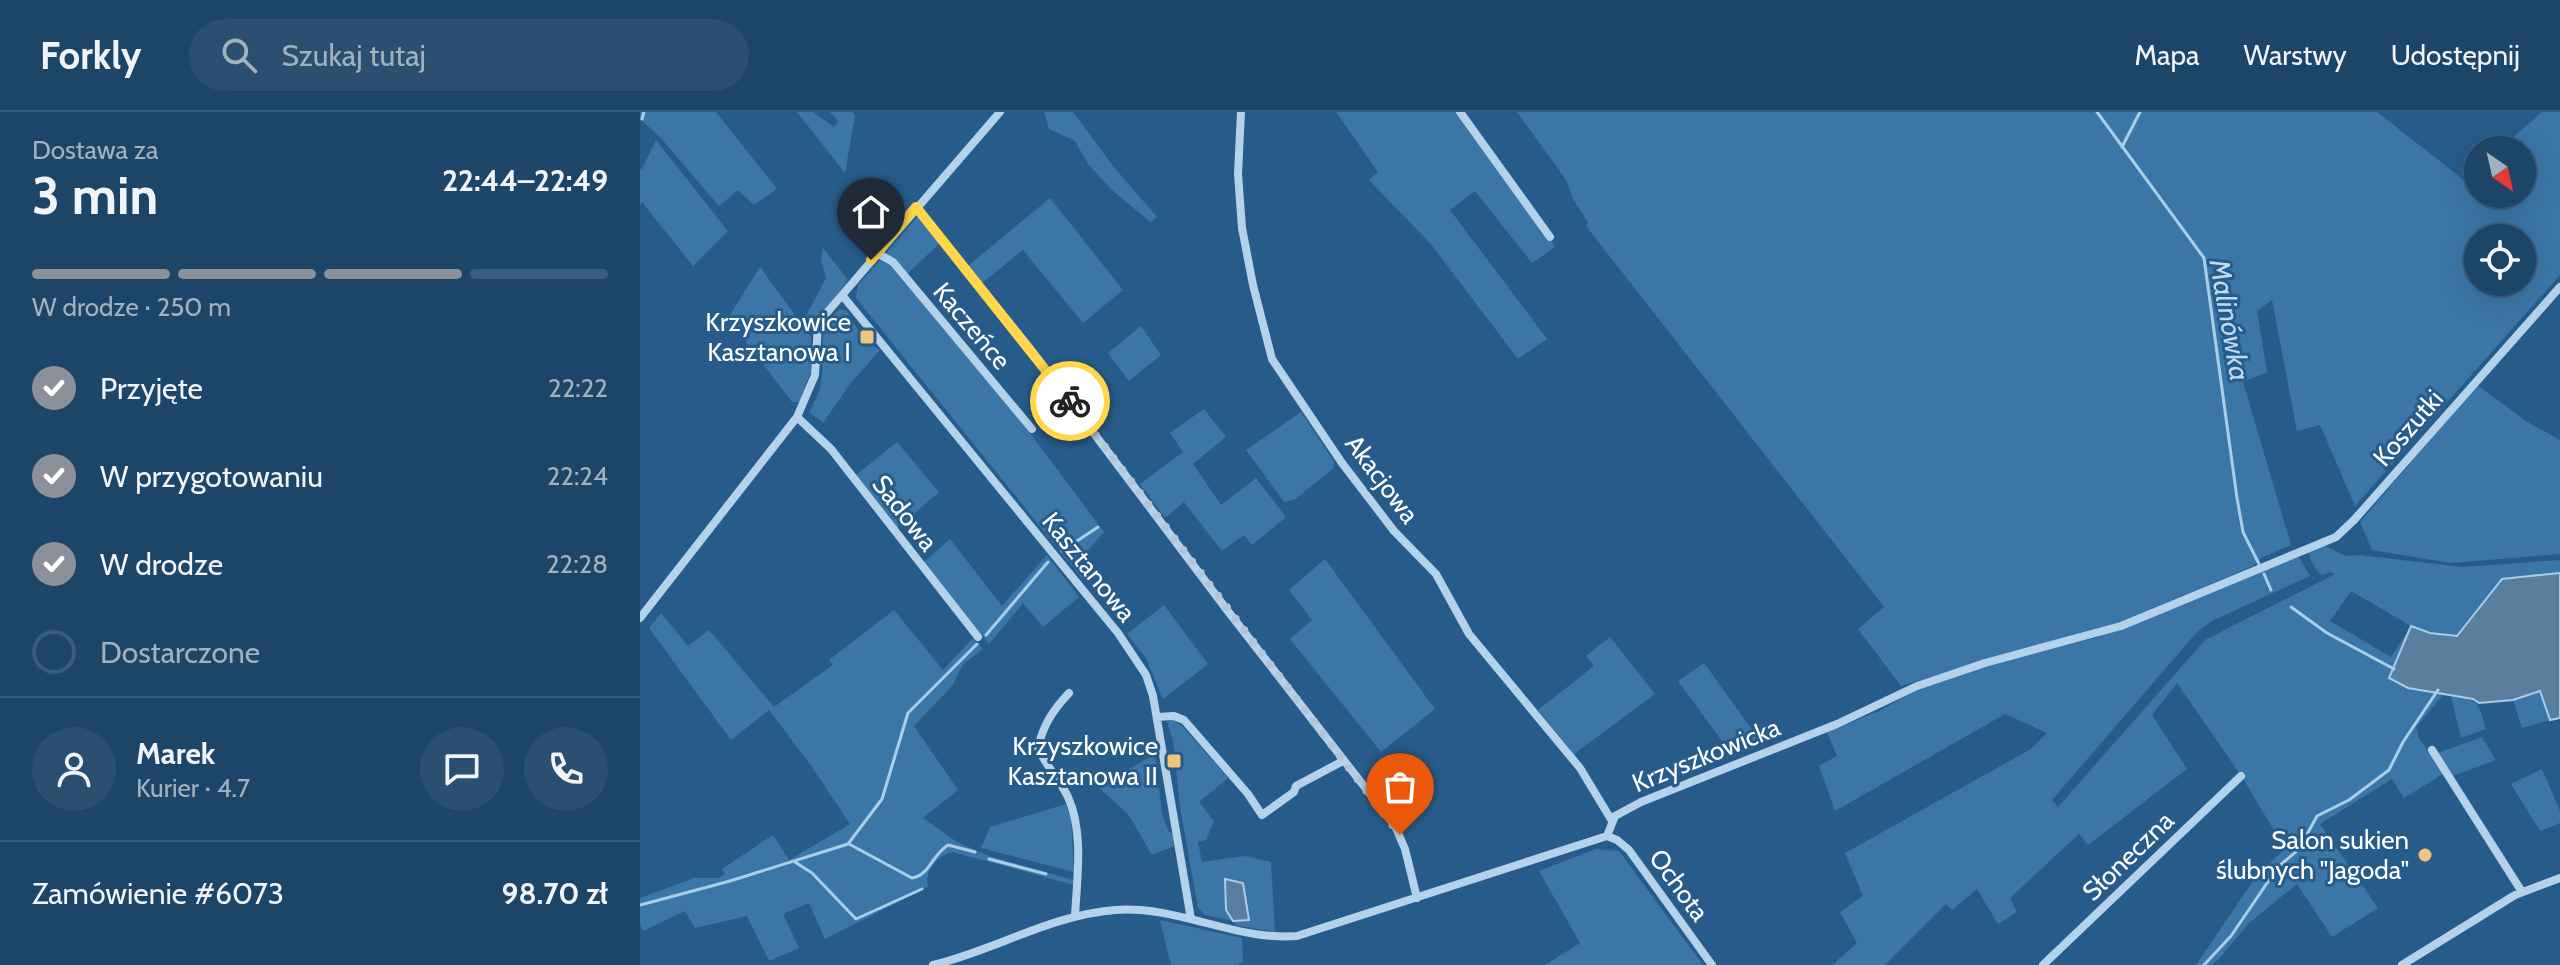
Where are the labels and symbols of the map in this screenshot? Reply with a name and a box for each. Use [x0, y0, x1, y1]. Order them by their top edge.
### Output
north arrow [2464, 136, 2536, 208]
pin [837, 178, 905, 260]
water label: Malinówka [2202, 256, 2257, 383]
street label: Kaczeńce [926, 276, 1018, 376]
place label: Krzyszkowice Kasztanowa I [705, 306, 851, 368]
marker: Krzyszkowice Kasztanowa I [858, 328, 876, 346]
courier [1030, 361, 1110, 441]
street label: Koszutki [2366, 383, 2450, 473]
street label: Akacjowa [1338, 428, 1426, 530]
street label: Sadowa [865, 469, 945, 558]
street label: Kasztanowa [1035, 506, 1143, 629]
street label: Krzyszkowicka [1627, 711, 1785, 799]
place label: Krzyszkowice Kasztanowa II [1008, 730, 1158, 792]
marker: Krzyszkowice Kasztanowa II [1165, 752, 1183, 770]
pin [1366, 753, 1434, 835]
street label: Słoneczna [2076, 804, 2181, 907]
place label: Salon sukien ślubnych "Jagoda" [2216, 824, 2409, 886]
street label: Ochota [1642, 843, 1716, 928]
marker: Salon sukien ślubnych "Jagoda" [2416, 846, 2434, 864]

